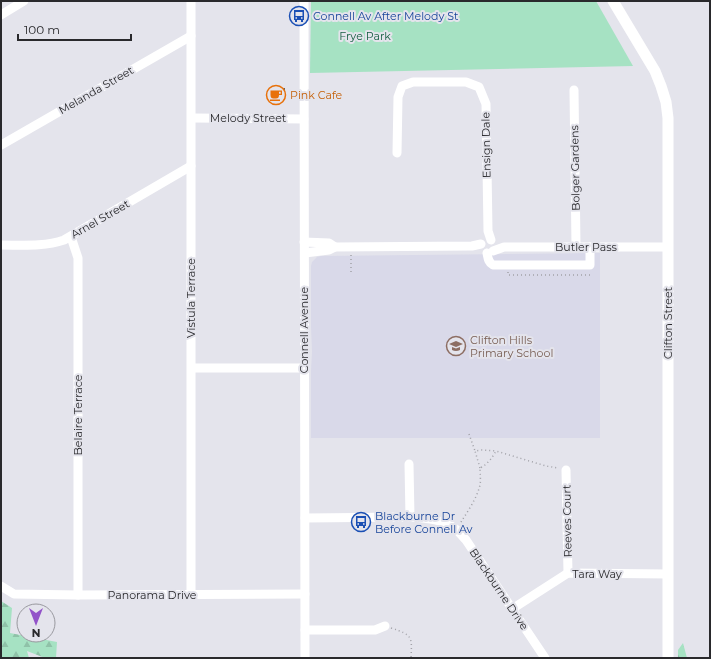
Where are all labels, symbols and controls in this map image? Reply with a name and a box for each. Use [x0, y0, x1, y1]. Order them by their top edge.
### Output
bus stop icon: Connell Av After Melody St [288, 5, 310, 27]
place label: Connell Av After Melody St [313, 9, 459, 23]
scale bar [18, 16, 131, 42]
text: 100 m [24, 22, 60, 37]
park label: Frye Park [339, 29, 391, 43]
street label: Melanda Street [56, 63, 136, 117]
cafe icon: Pink Cafe [265, 84, 287, 106]
place label: Pink Cafe [290, 88, 343, 102]
street label: Melody Street [210, 111, 287, 125]
street label: Ensign Dale [478, 111, 494, 178]
street label: Bolger Gardens [567, 124, 583, 211]
street label: Arnel Street [68, 196, 132, 241]
street label: Butler Pass [555, 240, 618, 254]
street label: Vistula Terrace [184, 258, 198, 338]
street label: Clifton Street [661, 286, 675, 359]
street label: Connell Avenue [297, 287, 311, 373]
place label: Clifton Hills Primary School [470, 333, 553, 360]
school or university icon: Clifton Hills Primary School [445, 335, 467, 357]
street label: Belaire Terrace [71, 374, 85, 456]
street label: Reeves Court [559, 484, 575, 557]
place label: Blackburne Dr Before Connell Av [375, 509, 473, 536]
bus stop icon: Blackburne Dr Before Connell Av [350, 511, 372, 533]
street label: Blackburne Drive [467, 546, 532, 633]
street label: Tara Way [572, 567, 622, 581]
street label: Panorama Drive [108, 588, 197, 602]
north arrow [16, 603, 56, 643]
text: N [32, 626, 40, 640]

